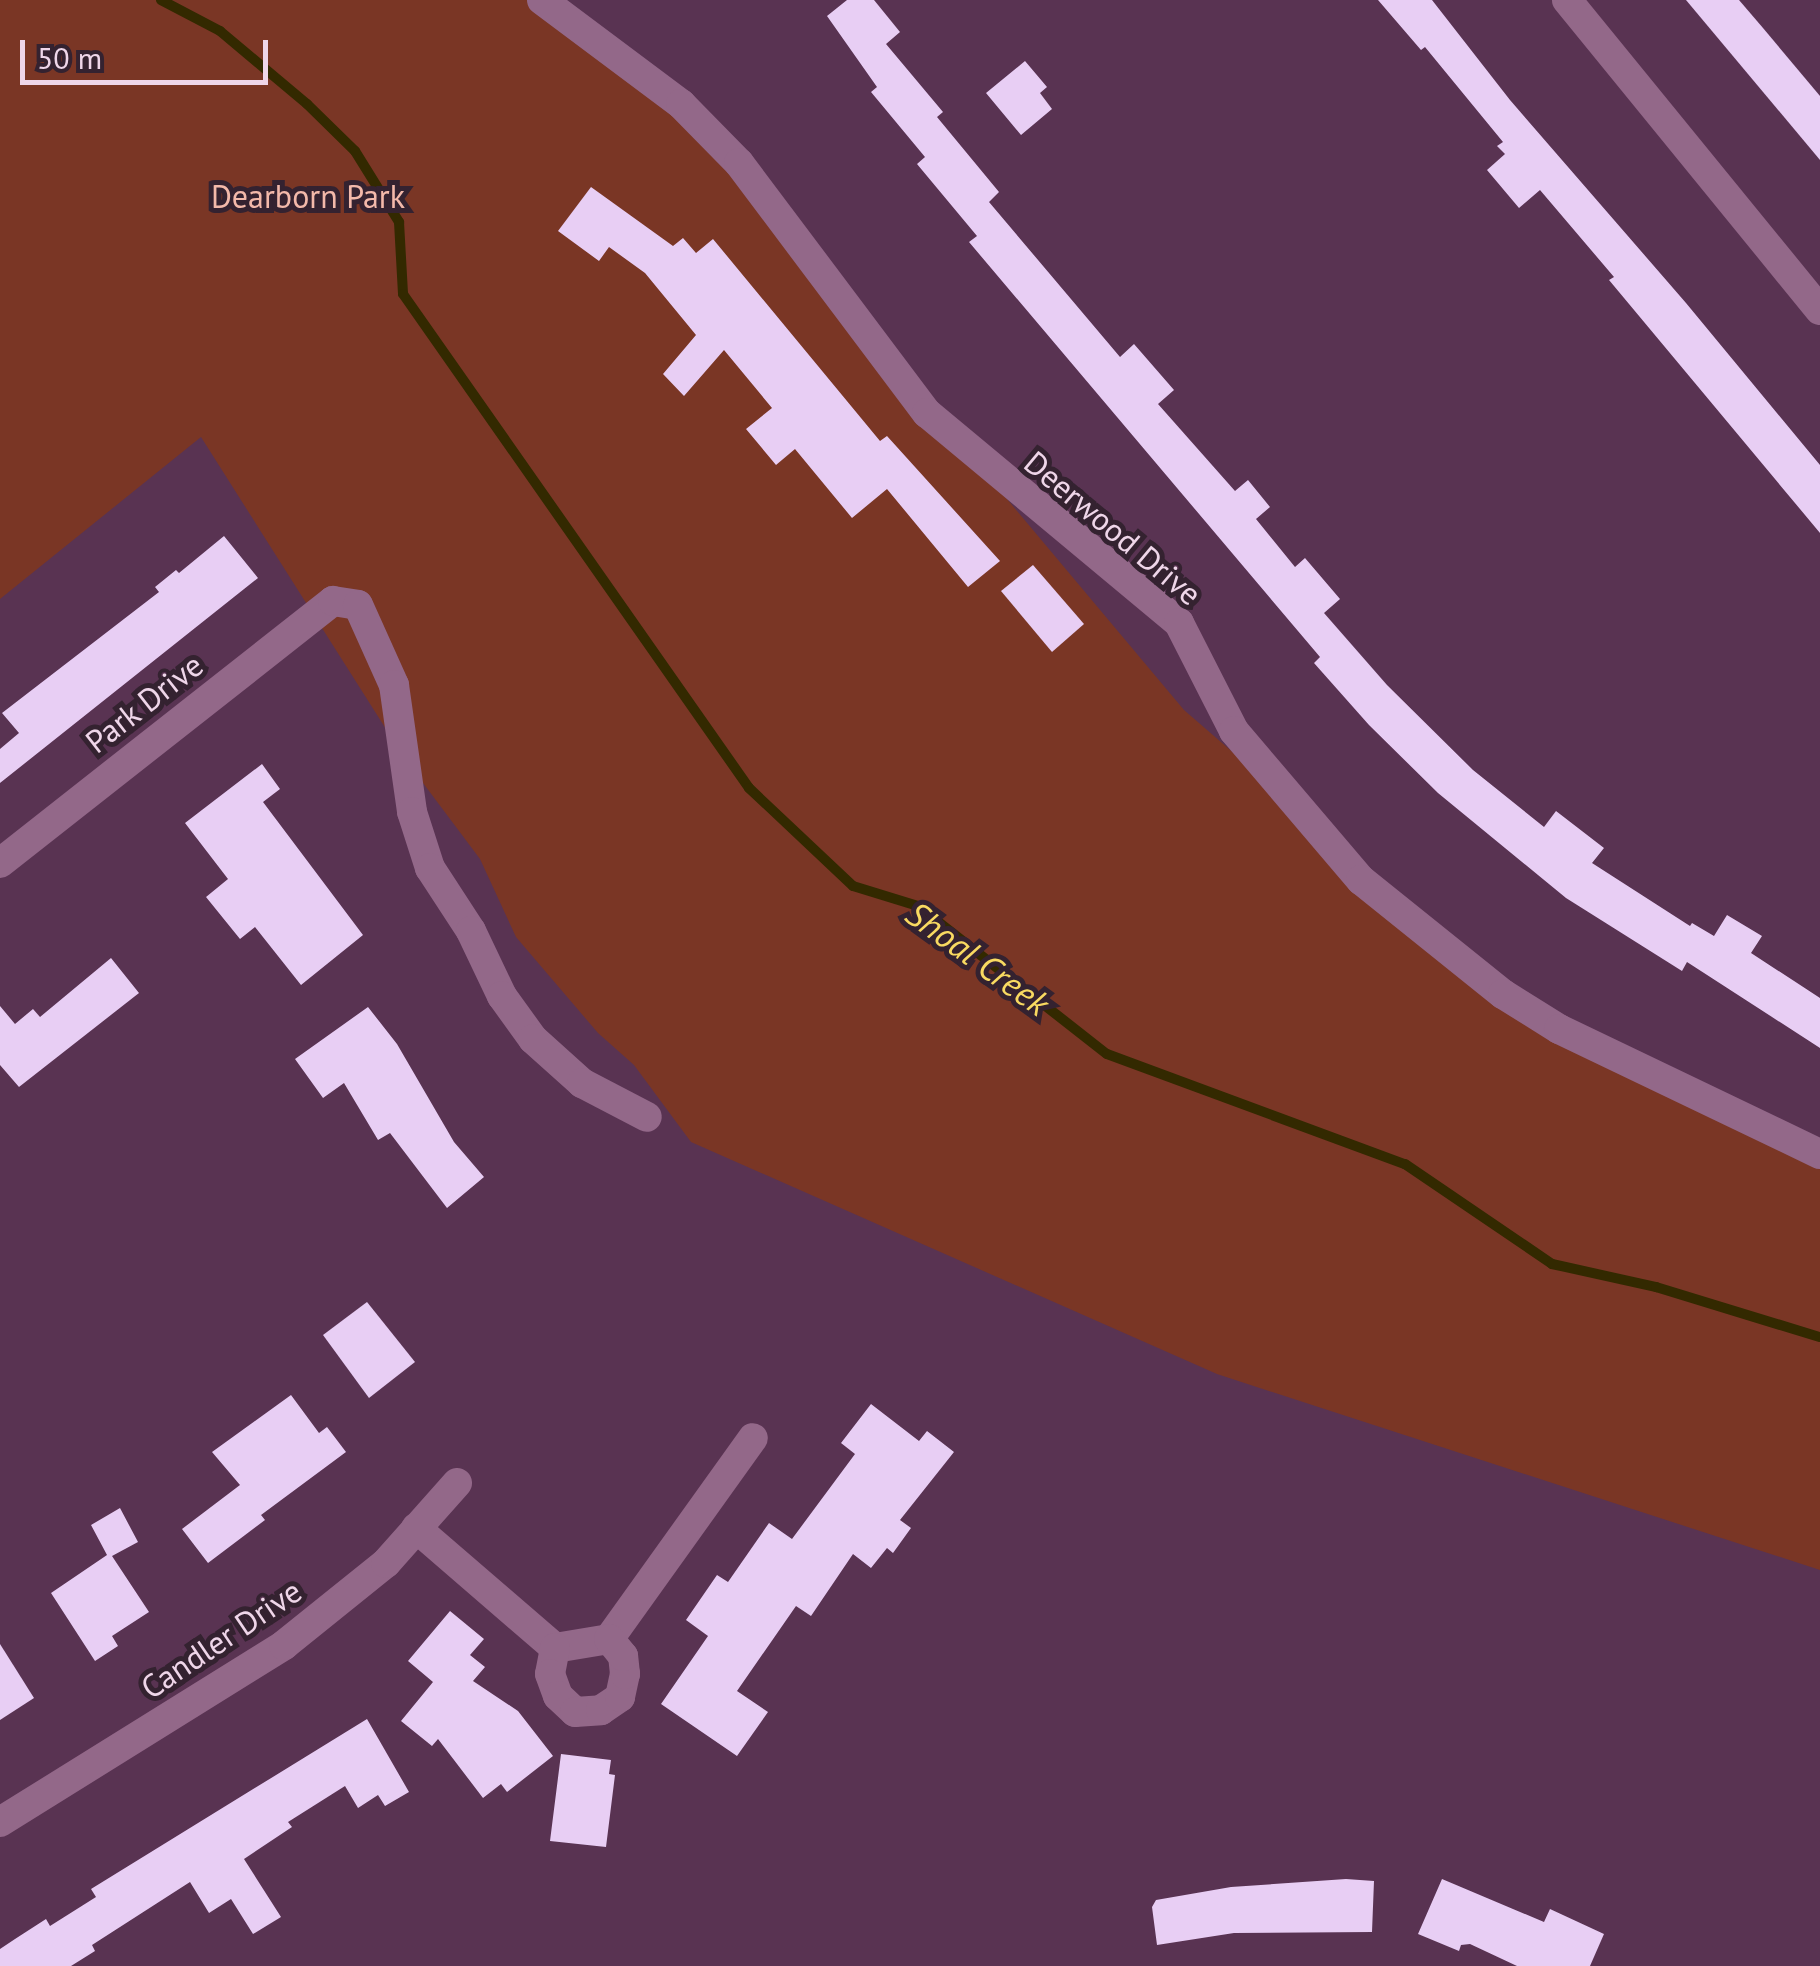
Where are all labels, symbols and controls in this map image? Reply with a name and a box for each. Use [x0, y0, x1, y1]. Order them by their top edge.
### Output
scale bar [25, 20, 272, 82]
text: 50 m [37, 38, 102, 77]
park label: Dearborn Park [211, 177, 405, 215]
street label: Deerwood Drive [1017, 443, 1209, 613]
street label: Park Drive [77, 645, 211, 761]
water label: Shoal Creek [898, 892, 1058, 1024]
street label: Candler Drive [134, 1571, 308, 1707]

